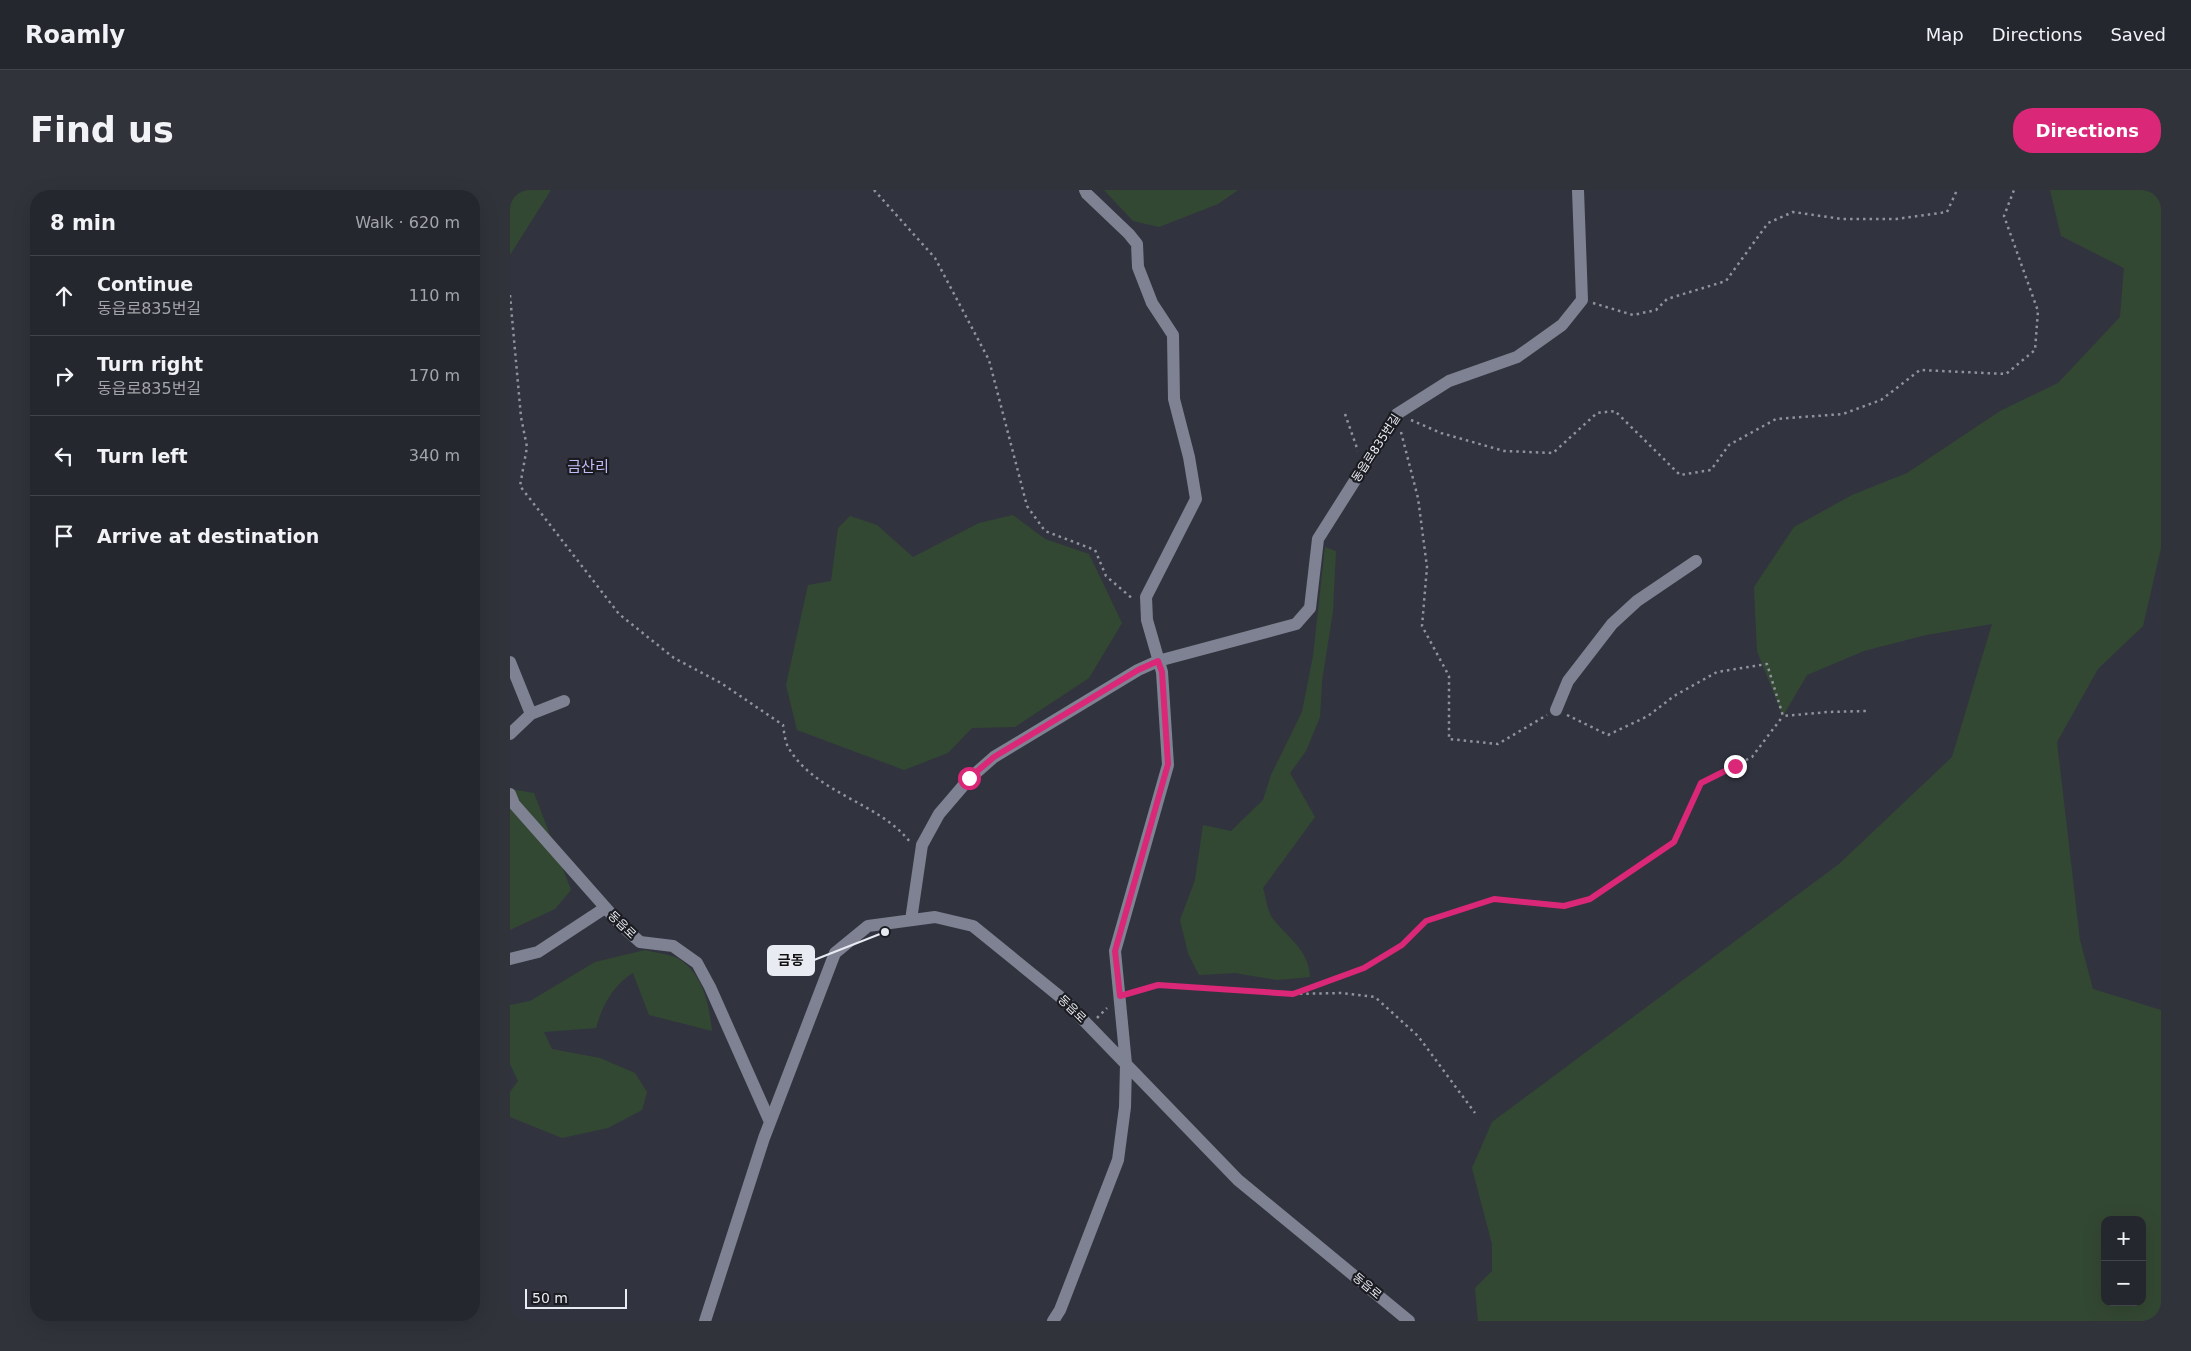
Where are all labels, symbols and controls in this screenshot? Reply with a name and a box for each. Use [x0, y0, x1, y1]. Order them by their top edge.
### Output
text: Roamly [25, 21, 125, 49]
text: Map [1926, 24, 1964, 45]
text: Directions [1992, 24, 2082, 45]
text: Saved [2110, 24, 2166, 45]
button: Directions [2013, 108, 2161, 153]
text: Find us [30, 110, 174, 150]
text: 8 min [50, 211, 116, 235]
text: Walk · 620 m [355, 213, 460, 232]
text: Continue [97, 273, 193, 295]
icon: ahead [50, 282, 78, 310]
text: 110 m [409, 286, 460, 305]
text: 동읍로835번길 [97, 299, 201, 318]
text: Turn right [97, 353, 203, 375]
icon: right [50, 362, 78, 390]
text: 170 m [409, 366, 460, 385]
text: 동읍로835번길 [97, 379, 201, 398]
street label: 동읍로835번길 [1349, 411, 1403, 485]
icon: left [50, 442, 78, 470]
text: Turn left [97, 445, 188, 467]
text: 340 m [409, 446, 460, 465]
district label: 금산리 [567, 458, 609, 476]
icon: arrive [50, 522, 78, 550]
text: Arrive at destination [97, 525, 319, 547]
route end [1724, 755, 1747, 778]
route start [958, 767, 981, 790]
street label: 동읍로 [605, 908, 639, 942]
callout: 금동 [768, 946, 814, 975]
text: 금동 [778, 952, 804, 968]
street label: 동읍로 [1055, 992, 1089, 1026]
map controls [2101, 1216, 2146, 1306]
button: + [2101, 1216, 2146, 1261]
button: − [2101, 1261, 2146, 1306]
street label: 동읍로 [1350, 1270, 1384, 1302]
scale bar [525, 1286, 628, 1309]
text: 50 m [532, 1290, 568, 1306]

